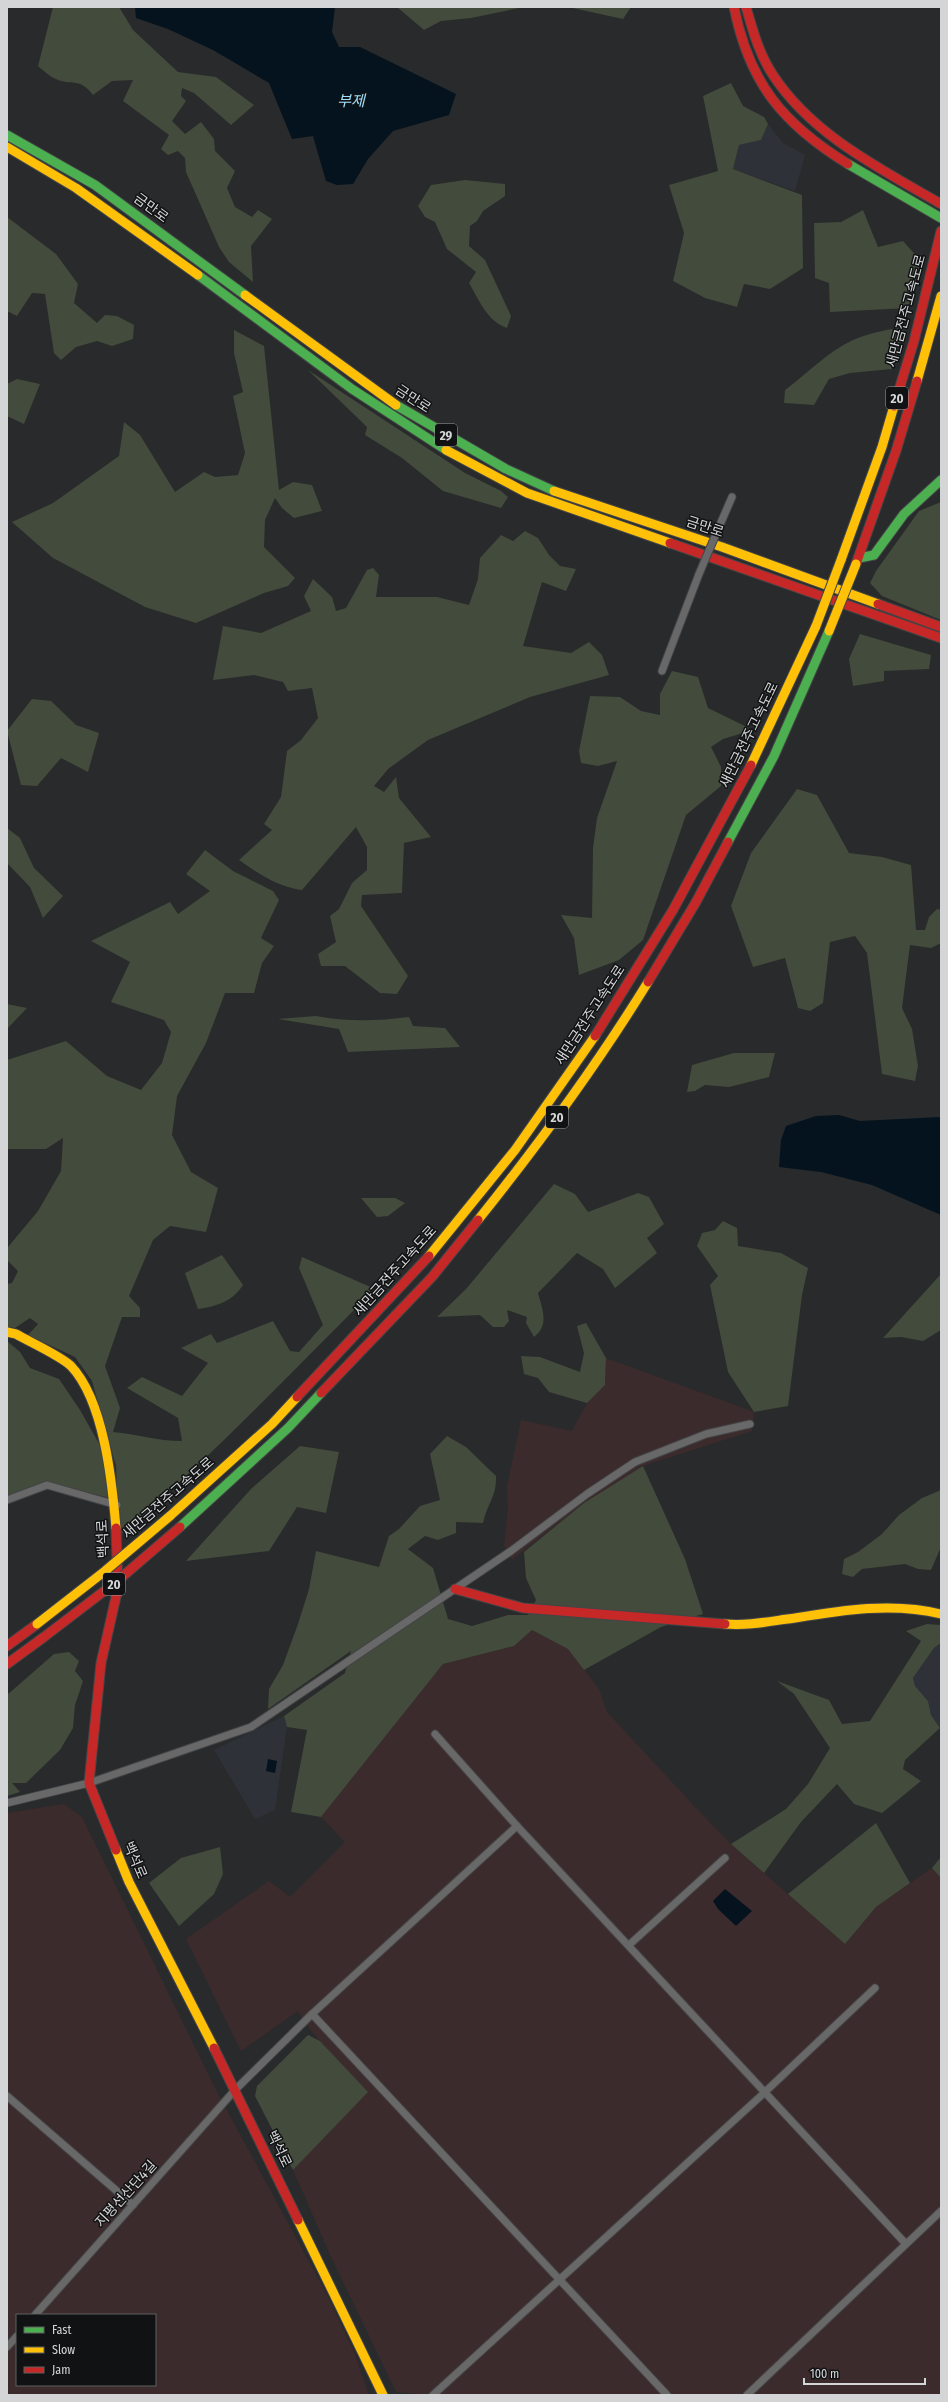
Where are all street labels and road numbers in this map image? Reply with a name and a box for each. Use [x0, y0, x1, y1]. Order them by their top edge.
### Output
street label: 금만로 [130, 190, 172, 226]
street label: 새만금전주고속도로 [883, 253, 929, 369]
street label: 금만로 [392, 381, 434, 417]
road number: 20 [886, 387, 908, 409]
road number: 29 [435, 424, 457, 446]
street label: 금만로 [684, 513, 726, 541]
street label: 새만금전주고속도로 [716, 679, 782, 791]
street label: 새만금전주고속도로 [551, 962, 629, 1068]
road number: 20 [546, 1106, 568, 1128]
street label: 새만금전주고속도로 [350, 1222, 440, 1320]
street label: 새만금전주고속도로 [119, 1453, 217, 1542]
street label: 백석로 [93, 1519, 112, 1559]
road number: 20 [103, 1573, 125, 1595]
street label: 백석로 [120, 1839, 150, 1881]
street label: 백석로 [263, 2128, 295, 2170]
street label: 지평선산단4길 [92, 2157, 160, 2231]

